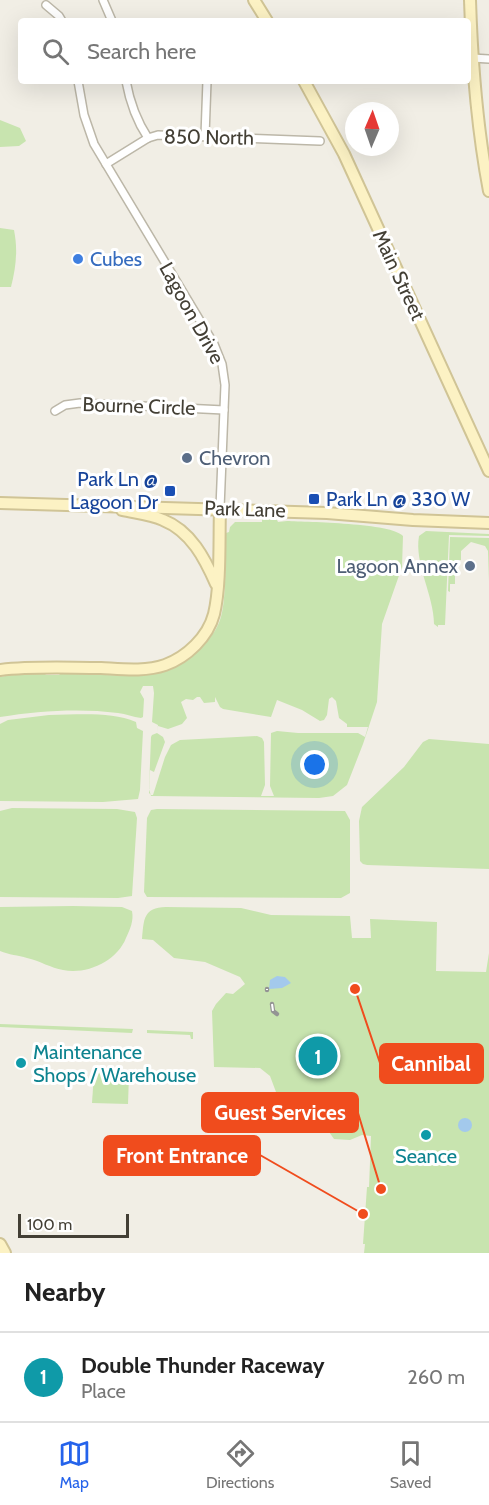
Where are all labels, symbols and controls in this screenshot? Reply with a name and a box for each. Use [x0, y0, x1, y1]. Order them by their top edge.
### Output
search box [18, 18, 471, 84]
icon: search [39, 35, 72, 68]
text: Search here [87, 38, 196, 65]
north arrow [345, 102, 399, 156]
street label: 850 North [164, 124, 254, 150]
street label: Main Street [368, 226, 430, 324]
place label: Cubes [90, 247, 142, 271]
marker: Cubes [71, 252, 85, 266]
street label: Lagoon Drive [154, 258, 230, 368]
street label: Bourne Circle [82, 392, 196, 420]
place label: Chevron [199, 446, 270, 470]
marker: Chevron [180, 451, 194, 465]
place label: Park Ln @ Lagoon Dr [70, 467, 159, 514]
marker: Park Ln @ Lagoon Dr [163, 484, 177, 498]
place label: Park Ln @ 330 W [326, 487, 470, 511]
marker: Park Ln @ 330 W [307, 492, 321, 506]
street label: Park Lane [204, 496, 286, 522]
place label: Lagoon Annex [336, 554, 459, 578]
marker: Lagoon Annex [463, 559, 477, 573]
your location [300, 750, 329, 779]
pin: 1 [298, 1034, 338, 1078]
place label: Maintenance Shops / Warehouse [33, 1040, 196, 1087]
callout: Cannibal [380, 1044, 483, 1083]
text: Cannibal [391, 1051, 471, 1076]
marker: Maintenance Shops / Warehouse [14, 1056, 28, 1070]
callout: Guest Services [202, 1093, 358, 1132]
text: Guest Services [214, 1100, 346, 1125]
marker: Seance [419, 1128, 433, 1142]
callout: Front Entrance [104, 1136, 260, 1175]
text: Front Entrance [116, 1143, 248, 1168]
place label: Seance [395, 1144, 457, 1168]
scale bar [18, 1211, 129, 1238]
text: 100 m [27, 1215, 72, 1234]
text: Nearby [24, 1276, 105, 1308]
text: Double Thunder Raceway [81, 1352, 324, 1379]
text: 1 [40, 1365, 47, 1389]
text: 260 m [407, 1365, 465, 1389]
text: Place [81, 1379, 126, 1403]
tab: Map [58, 1437, 91, 1492]
tab: Directions [206, 1437, 274, 1492]
tab: Saved [390, 1437, 431, 1492]

